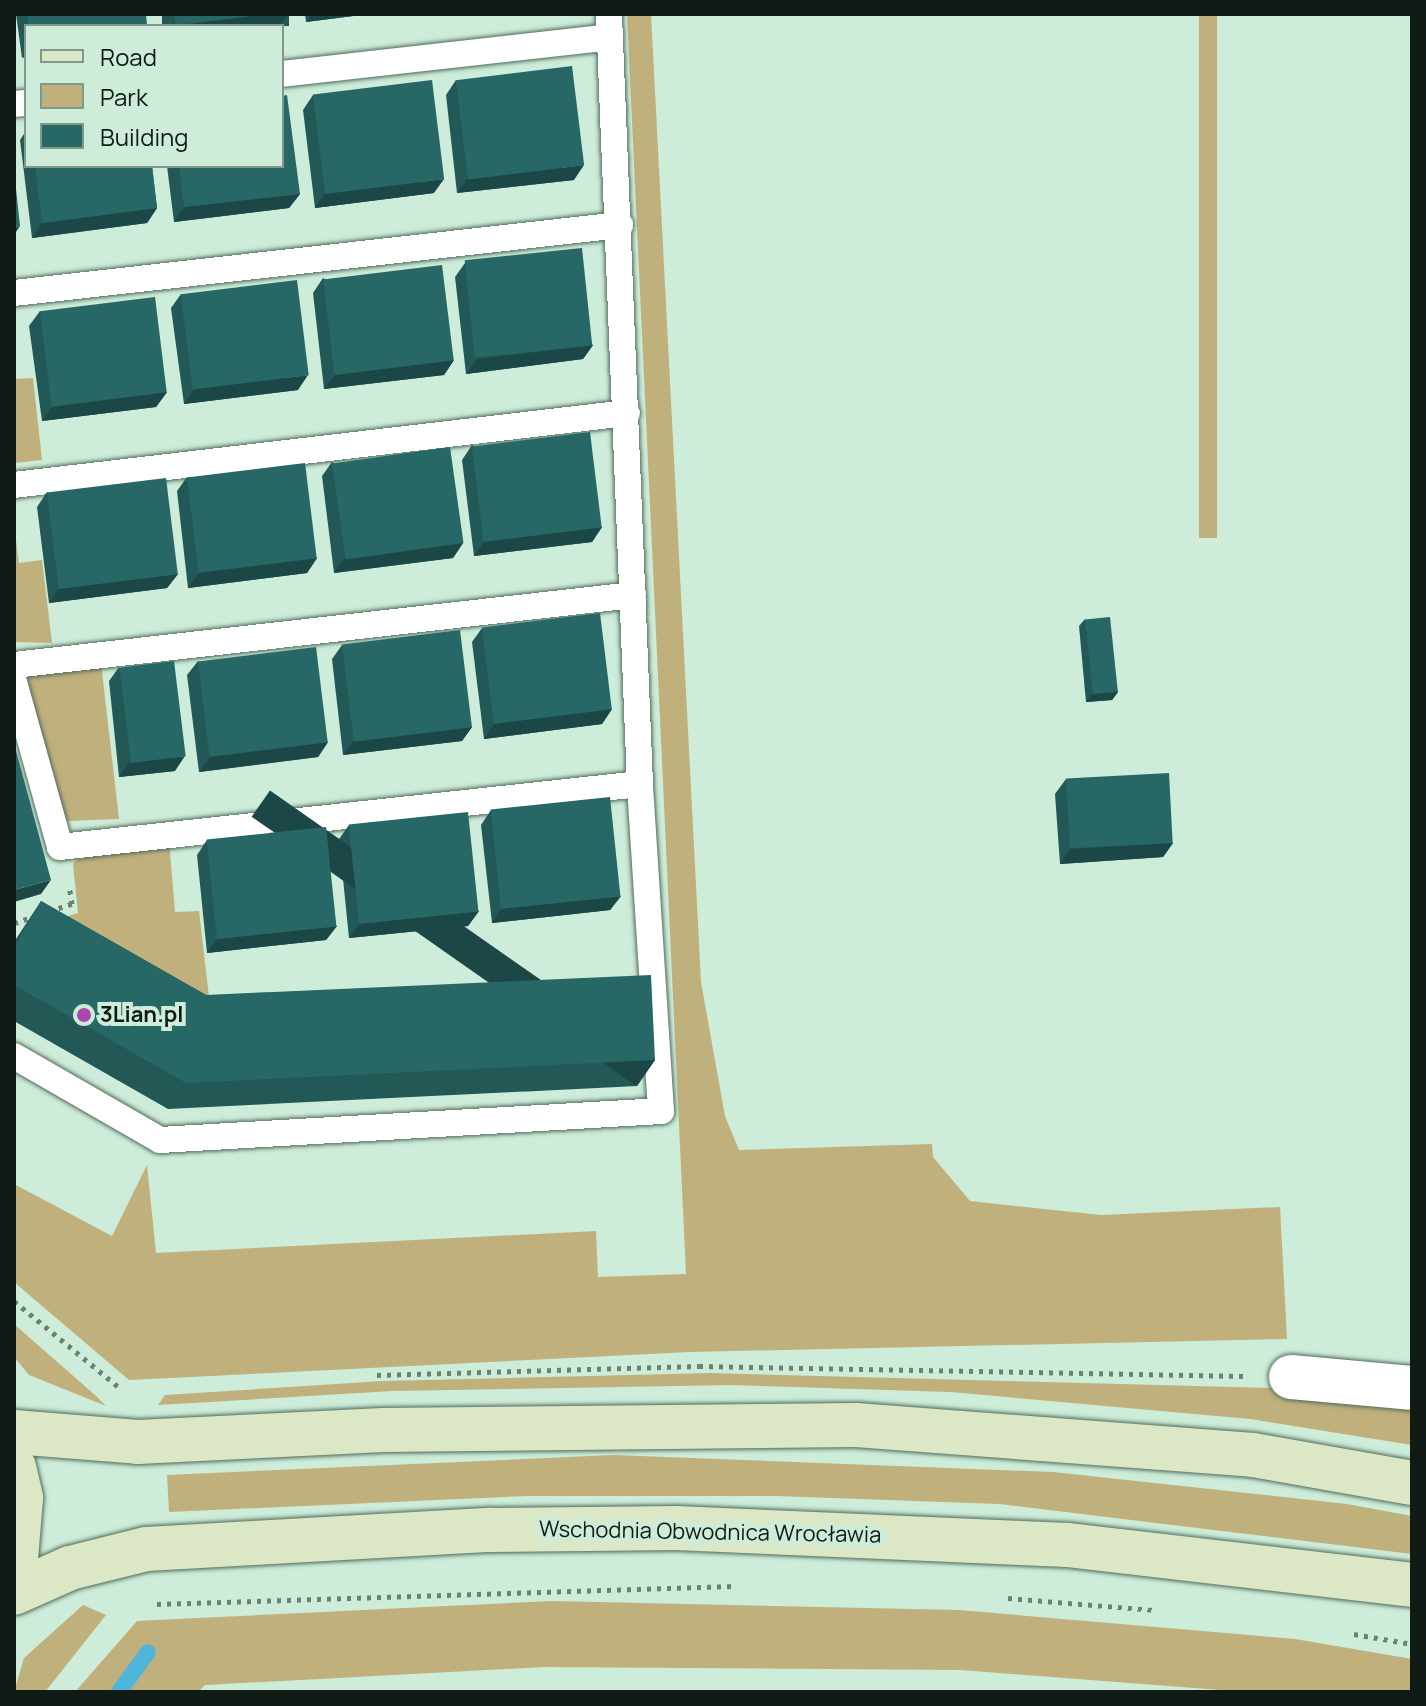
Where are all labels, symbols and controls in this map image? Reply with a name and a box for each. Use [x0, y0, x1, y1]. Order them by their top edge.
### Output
legend [24, 24, 284, 168]
text: Road [100, 40, 157, 73]
text: Park [100, 80, 148, 113]
text: Building [100, 120, 188, 153]
place label: 3Lian.pl [100, 1002, 184, 1028]
marker: 3Lian.pl [75, 1006, 93, 1024]
street label: Wschodnia Obwodnica Wrocławia [539, 1516, 881, 1548]

